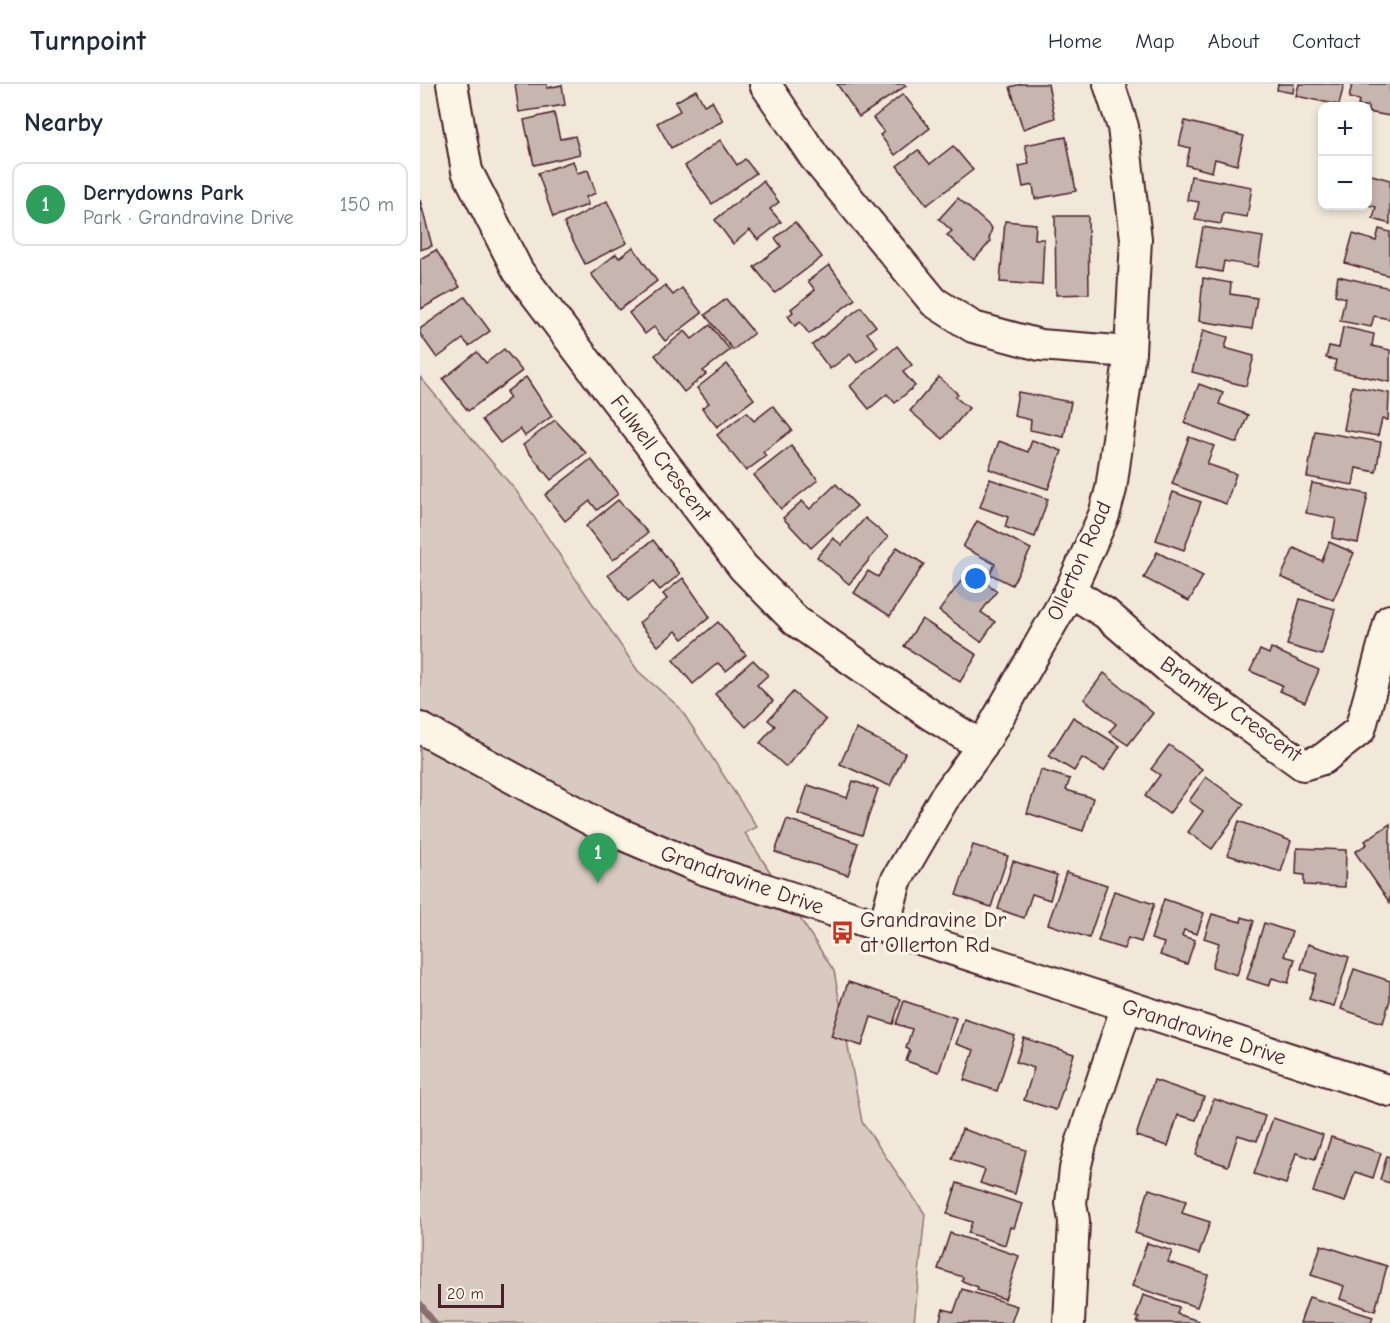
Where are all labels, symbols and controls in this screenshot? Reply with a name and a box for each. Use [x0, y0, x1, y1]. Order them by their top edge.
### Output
text: Turnpoint [30, 25, 146, 57]
text: Home [1048, 29, 1102, 53]
text: Map [1135, 29, 1175, 53]
text: About [1208, 29, 1259, 53]
text: Contact [1292, 29, 1360, 53]
map controls [1318, 102, 1372, 210]
button: + [1318, 102, 1372, 156]
text: Nearby [24, 108, 103, 138]
button: − [1318, 156, 1372, 210]
text: Derrydowns Park [83, 180, 244, 206]
text: 1 [42, 193, 49, 216]
text: 150 m [340, 193, 394, 216]
text: Park · Grandravine Drive [83, 206, 294, 229]
street label: Fulwell Crescent [605, 390, 717, 527]
street label: Ollerton Road [1041, 497, 1117, 625]
your location [961, 564, 990, 593]
street label: Brantley Crescent [1155, 651, 1307, 768]
pin: 1 [578, 834, 618, 883]
street label: Grandravine Drive [657, 840, 827, 920]
place label: Grandravine Dr at Ollerton Rd [860, 907, 1006, 958]
bus stop icon: Grandravine Dr at Ollerton Rd [829, 920, 855, 946]
street label: Grandravine Drive [1119, 993, 1289, 1071]
scale bar [438, 1281, 504, 1308]
text: 20 m [447, 1285, 484, 1303]

